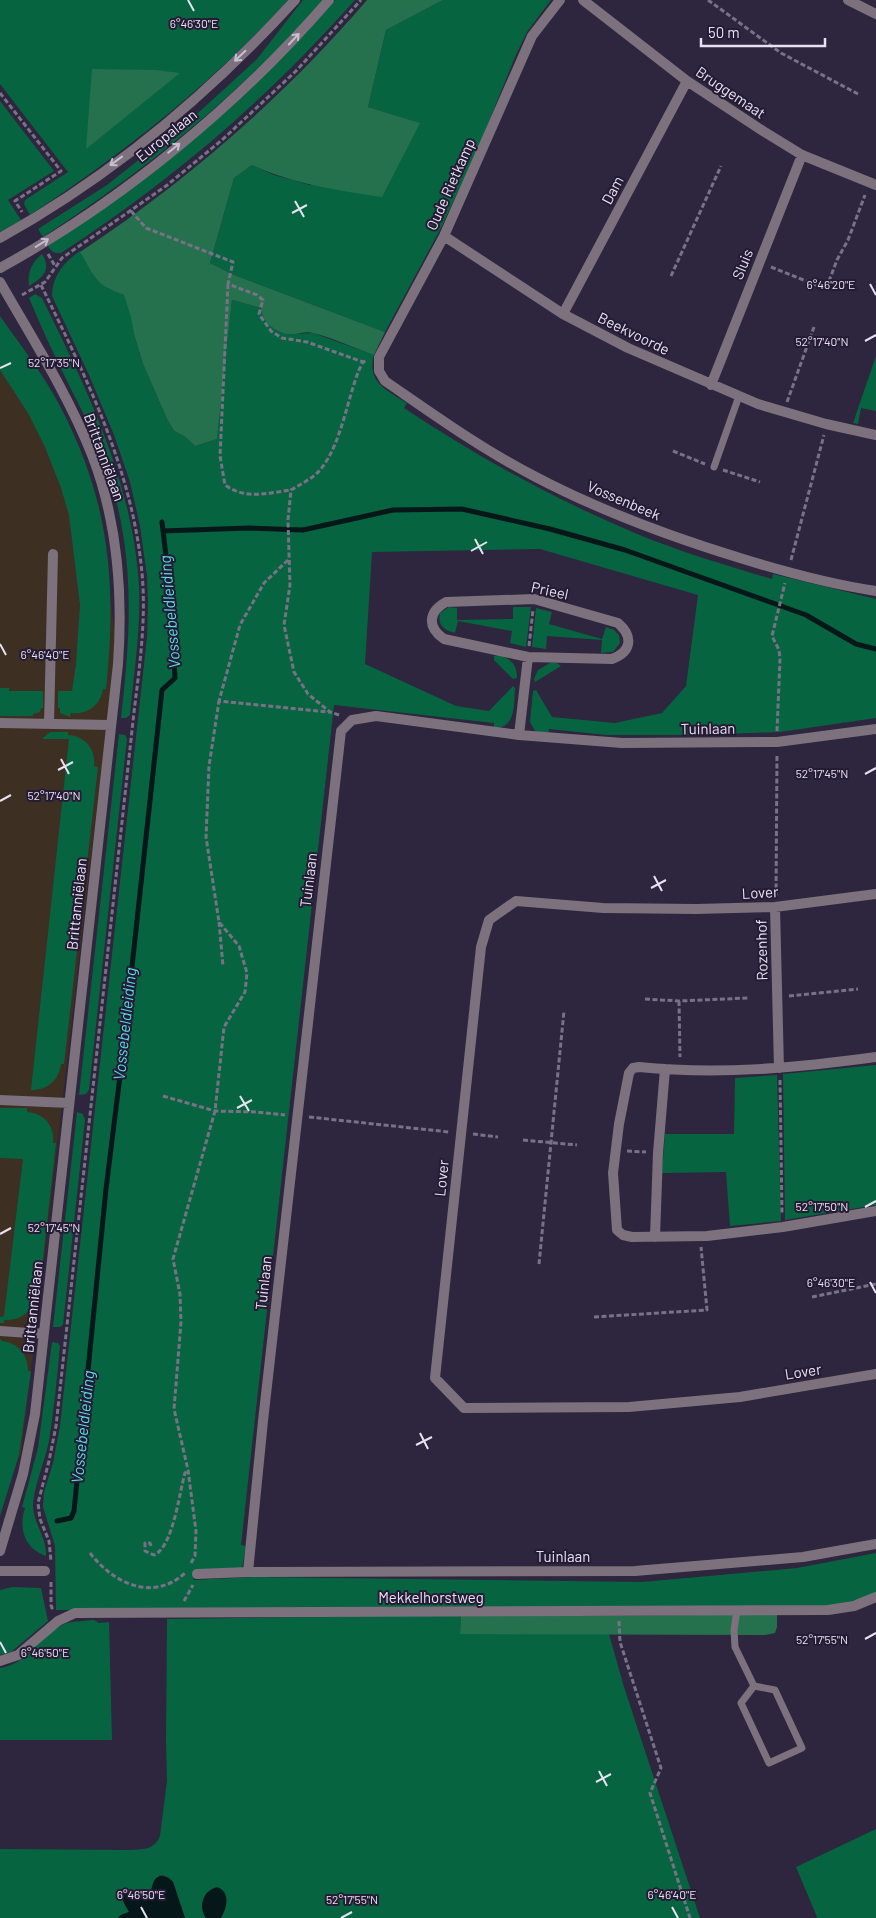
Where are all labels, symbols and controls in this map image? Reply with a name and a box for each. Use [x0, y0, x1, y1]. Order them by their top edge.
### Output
scale bar [701, 15, 825, 47]
text: 6°46'30"E [170, 16, 218, 30]
text: 50 m [708, 23, 740, 41]
one-way arrow [288, 32, 300, 45]
one-way arrow [234, 50, 246, 62]
street label: Bruggemaat [693, 62, 769, 122]
street label: Europalaan [132, 105, 200, 165]
street label: Oude Rietkamp [422, 135, 478, 233]
one-way arrow [167, 143, 180, 154]
one-way arrow [110, 156, 124, 166]
street label: Dam [597, 173, 627, 207]
one-way arrow [35, 238, 49, 248]
street label: Sluis [728, 246, 756, 282]
text: 6°46'20"E [807, 277, 855, 291]
street label: Beekvoorde [595, 308, 673, 358]
text: 52°17'40"N [795, 334, 849, 348]
text: 52°17'35"N [28, 355, 80, 369]
street label: Brittanniëlaan [81, 411, 129, 503]
street label: Vossenbeek [585, 476, 664, 524]
water label: Vossebeldleiding [155, 555, 183, 669]
street label: Prieel [530, 577, 570, 603]
text: 6°46'40"E [21, 647, 69, 661]
street label: Tuinlaan [680, 719, 736, 737]
text: 52°17'45"N [796, 766, 848, 780]
text: 52°17'40"N [27, 788, 81, 802]
street label: Tuinlaan [296, 852, 320, 908]
street label: Brittanniëlaan [62, 857, 90, 951]
street label: Lover [741, 882, 779, 902]
street label: Rozenhof [751, 919, 771, 981]
water label: Vossebeldleiding [109, 967, 139, 1081]
street label: Lover [430, 1158, 452, 1197]
text: 52°17'50"N [796, 1199, 848, 1213]
text: 52°17'45"N [28, 1220, 80, 1234]
street label: Tuinlaan [251, 1255, 275, 1311]
street label: Brittanniëlaan [18, 1260, 46, 1354]
text: 6°46'30"E [807, 1275, 855, 1289]
street label: Lover [783, 1359, 823, 1383]
water label: Vossebeldleiding [67, 1370, 97, 1484]
street label: Tuinlaan [536, 1547, 590, 1565]
street label: Mekkelhorstweg [378, 1588, 484, 1606]
text: 52°17'55"N [796, 1632, 848, 1646]
text: 6°46'50"E [21, 1645, 69, 1659]
text: 6°46'50"E [117, 1887, 165, 1901]
text: 6°46'40"E [648, 1887, 696, 1901]
text: 52°17'55"N [326, 1892, 378, 1906]

